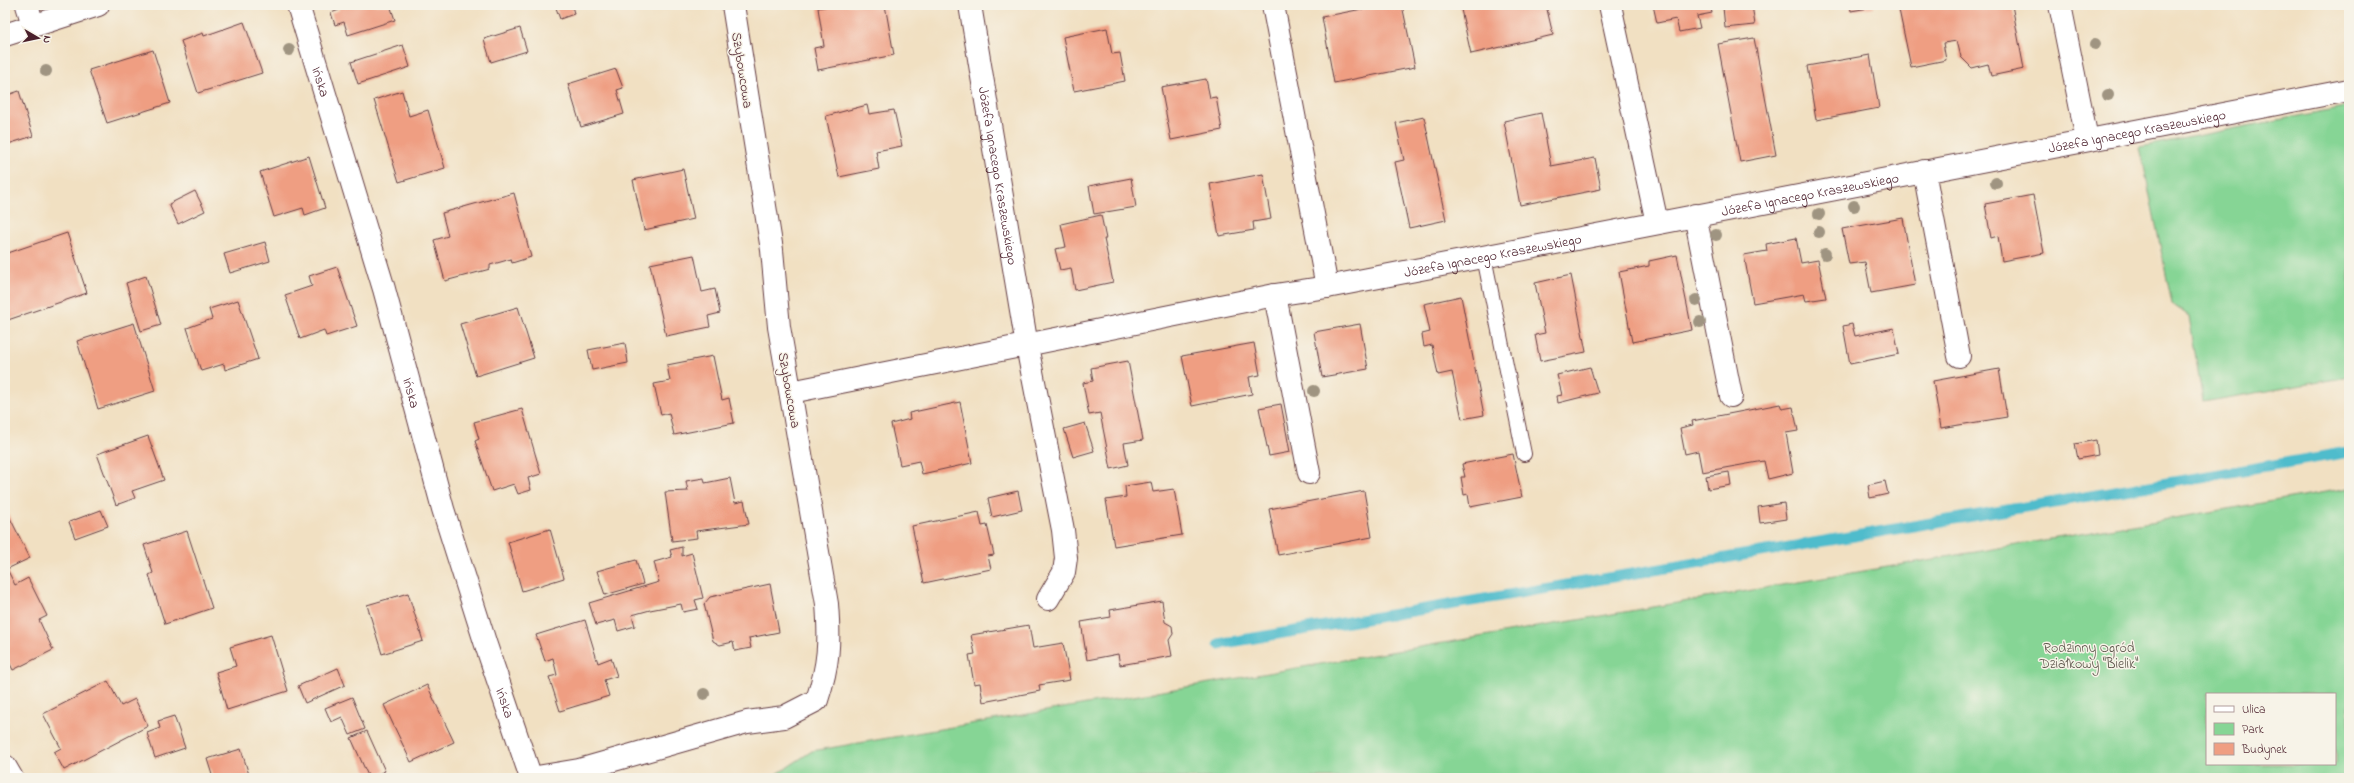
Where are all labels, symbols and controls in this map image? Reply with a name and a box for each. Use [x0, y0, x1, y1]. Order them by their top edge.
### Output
north arrow [18, 18, 58, 58]
street label: Szybowcowa [724, 31, 758, 110]
text: N [38, 34, 55, 44]
street label: Ińska [305, 64, 334, 100]
street label: Józefa Ignacego Kraszewskiego [972, 85, 1022, 267]
street label: Józefa Ignacego Kraszewskiego [2047, 105, 2228, 160]
street label: Józefa Ignacego Kraszewskiego [1720, 168, 1901, 223]
street label: Józefa Ignacego Kraszewskiego [1402, 229, 1584, 284]
street label: Szybowcowa [771, 351, 806, 430]
street label: Ińska [396, 375, 424, 411]
park label: Rodzinny Ogród Działkowy "Bielik" [2038, 638, 2139, 676]
street label: Ińska [489, 685, 519, 721]
legend [2206, 693, 2336, 765]
text: Ulica [2242, 701, 2266, 719]
text: Park [2242, 721, 2264, 739]
text: Budynek [2241, 741, 2288, 760]

